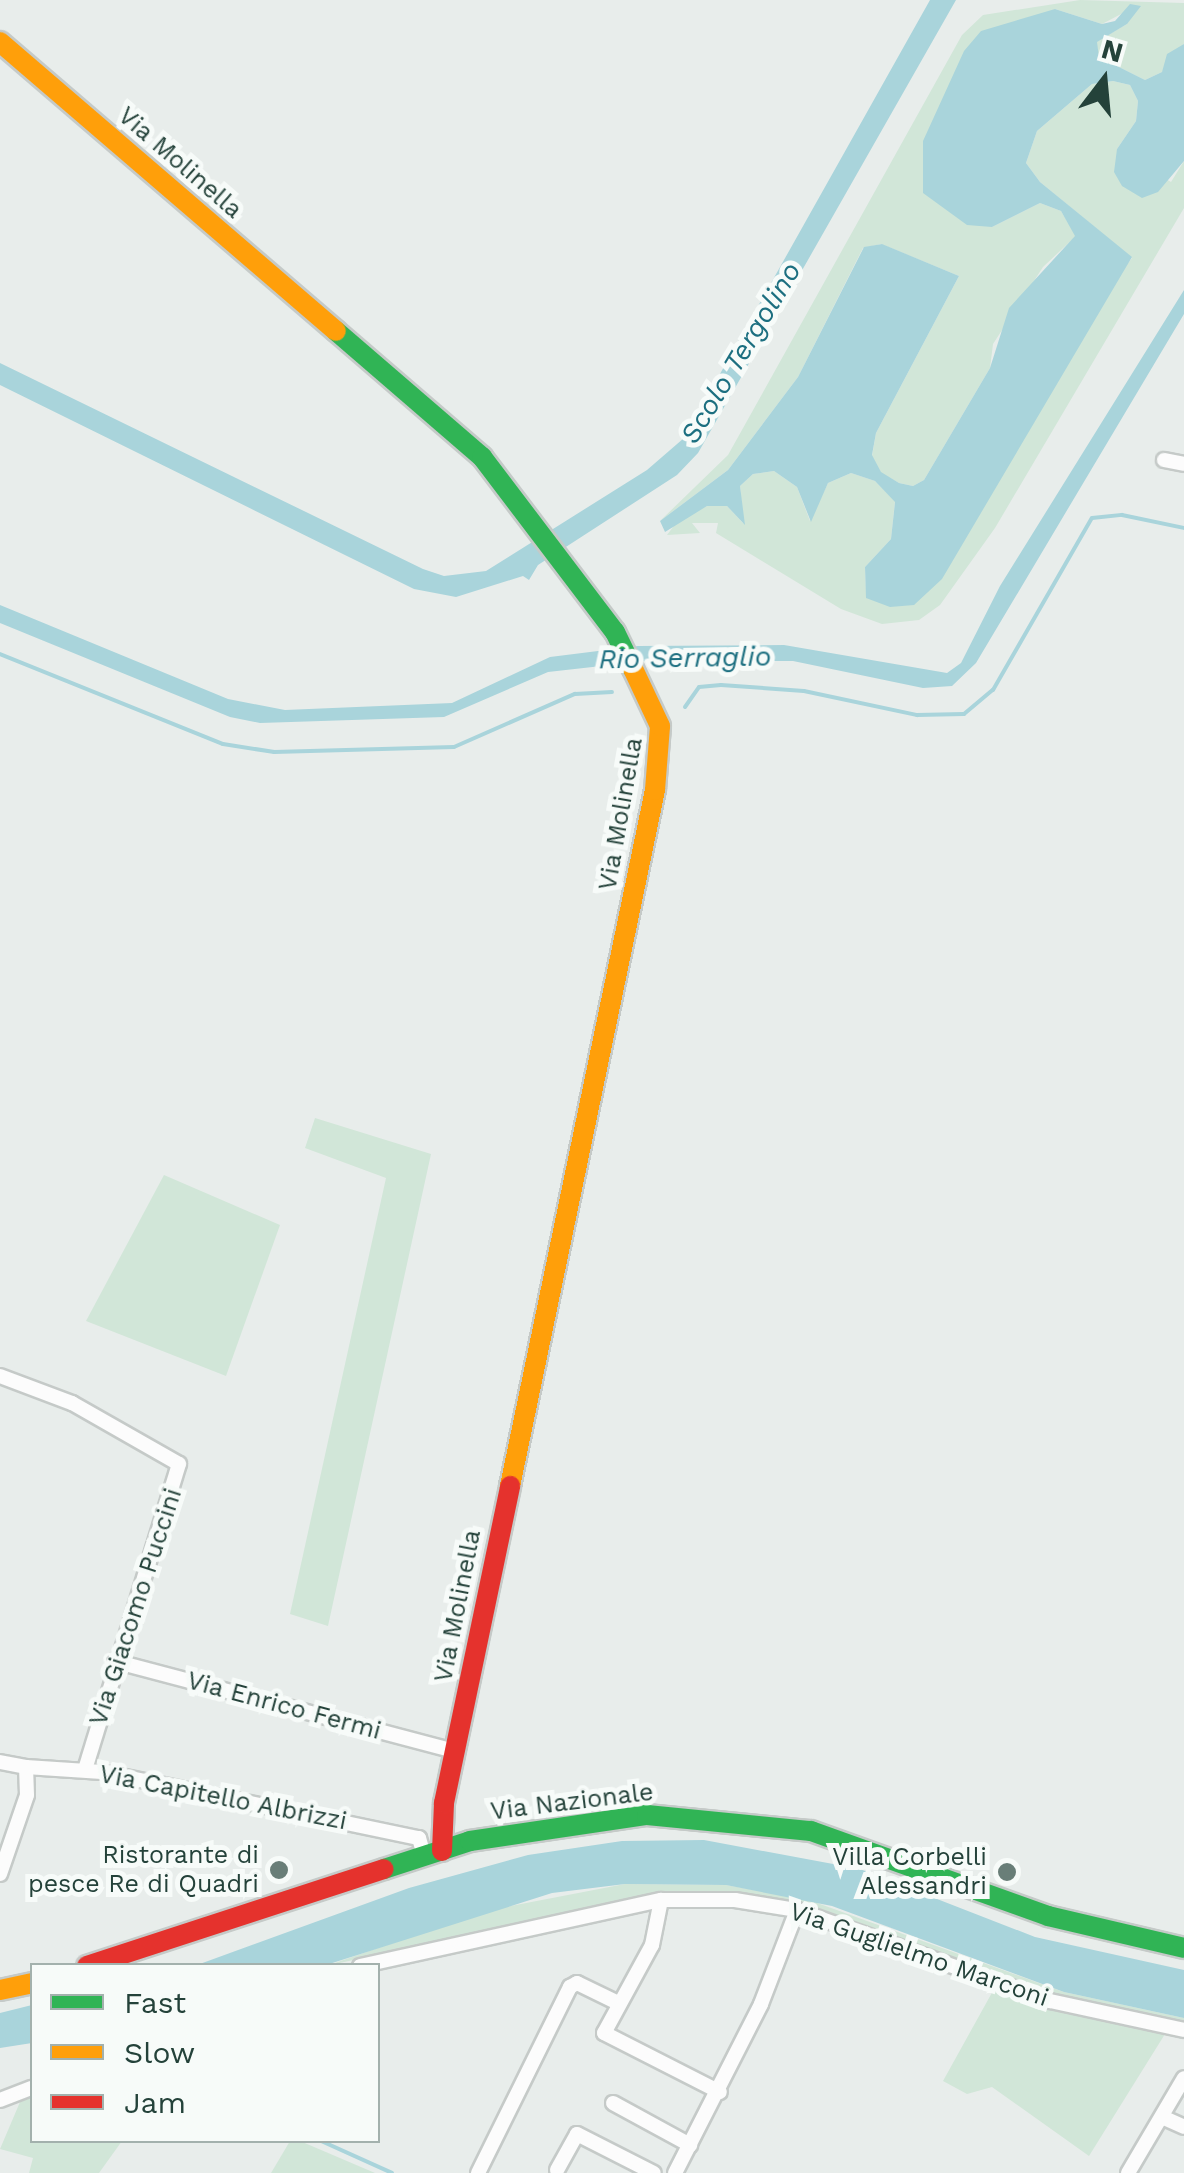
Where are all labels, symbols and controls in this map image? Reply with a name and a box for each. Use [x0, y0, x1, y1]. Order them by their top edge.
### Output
north arrow [1054, 30, 1154, 130]
text: N [1098, 32, 1127, 69]
street label: Via Molinella [112, 101, 248, 225]
water label: Scolo Tergolino [673, 256, 809, 450]
water label: Rio Serraglio [598, 640, 772, 676]
street label: Via Molinella [593, 735, 649, 893]
street label: Via Giacomo Puccini [83, 1484, 189, 1730]
street label: Via Molinella [428, 1527, 488, 1685]
street label: Via Enrico Fermi [183, 1666, 385, 1746]
street label: Via Capitello Albrizzi [96, 1759, 350, 1837]
street label: Via Nazionale [488, 1777, 656, 1827]
place label: Ristorante di pesce Re di Quadri [28, 1841, 259, 1900]
place label: Villa Corbelli Alessandri [832, 1843, 987, 1902]
marker: Ristorante di pesce Re di Quadri [268, 1859, 290, 1881]
marker: Villa Corbelli Alessandri [996, 1861, 1018, 1883]
street label: Via Guglielmo Marconi [785, 1896, 1053, 2014]
legend [30, 1963, 380, 2143]
text: Fast [124, 1985, 186, 2020]
text: Slow [124, 2035, 195, 2070]
text: Jam [124, 2085, 186, 2120]

